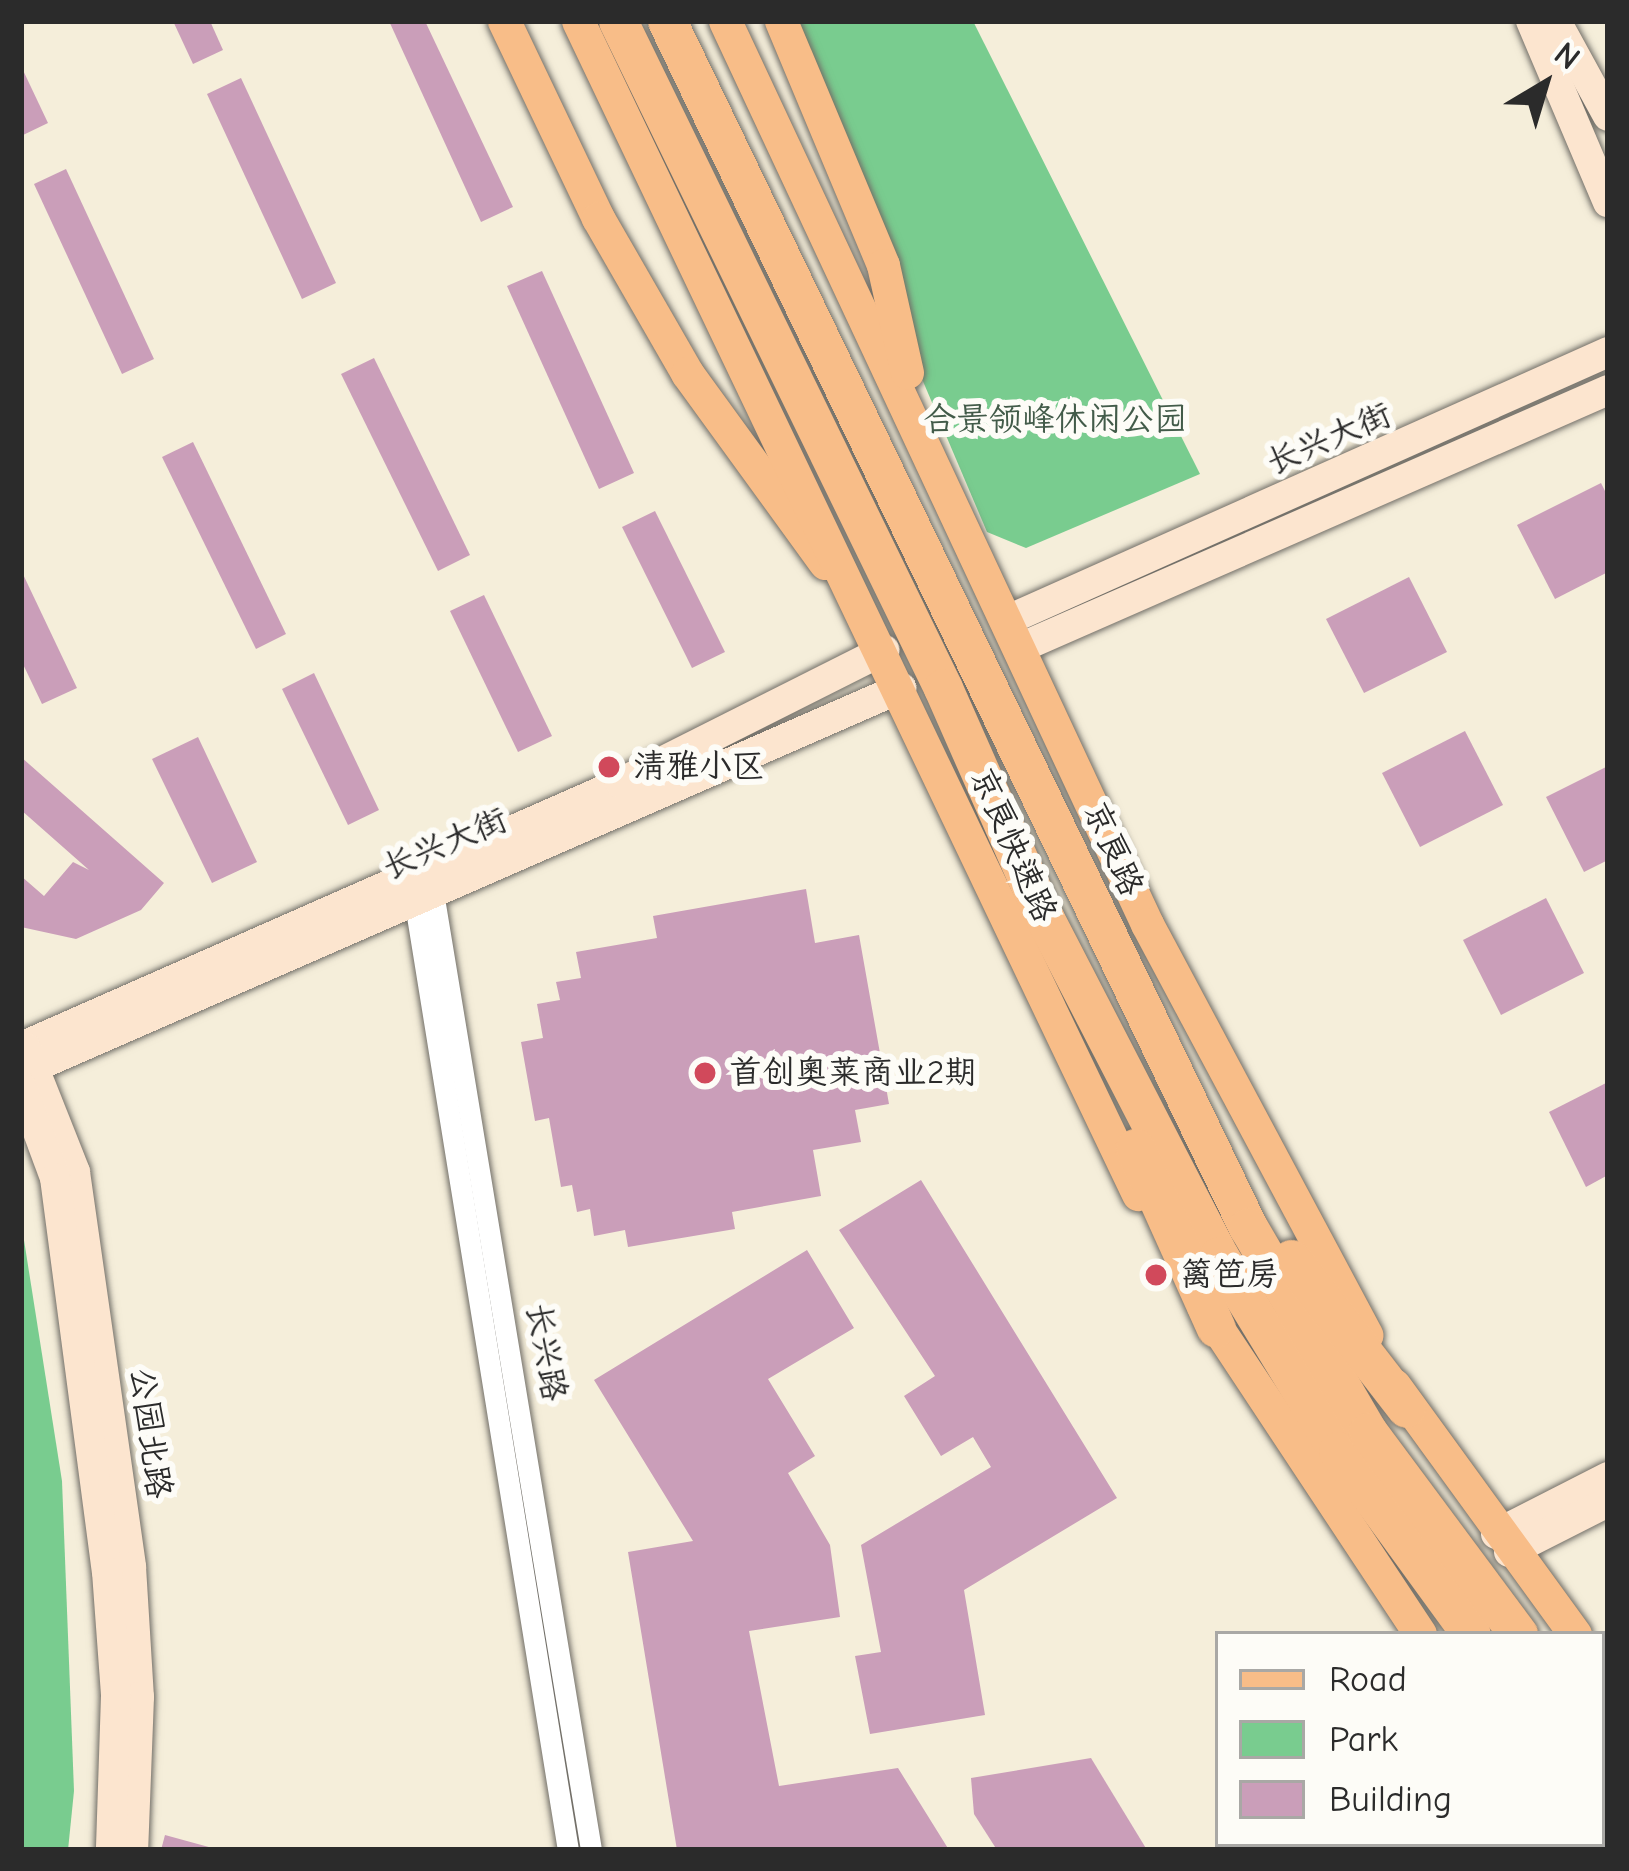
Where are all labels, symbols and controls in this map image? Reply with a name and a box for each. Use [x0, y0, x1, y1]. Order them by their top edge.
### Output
north arrow [1485, 24, 1605, 144]
text: N [1547, 34, 1587, 77]
street label: 长兴大街 [1261, 395, 1397, 483]
park label: 合景领峰休闲公园 [923, 400, 1187, 440]
place label: 清雅小区 [633, 747, 765, 787]
marker: 清雅小区 [596, 754, 622, 780]
street label: 京良快速路 [961, 762, 1065, 928]
street label: 京良路 [1075, 796, 1151, 902]
street label: 长兴大街 [377, 800, 513, 888]
place label: 首创奥莱商业2期 [729, 1053, 977, 1093]
marker: 首创奥莱商业2期 [692, 1060, 718, 1086]
place label: 篱笆房 [1180, 1255, 1279, 1295]
marker: 篱笆房 [1143, 1262, 1169, 1288]
street label: 长兴路 [518, 1300, 574, 1404]
street label: 公园北路 [121, 1365, 179, 1501]
legend [1215, 1631, 1605, 1847]
text: Road [1329, 1659, 1407, 1700]
text: Park [1329, 1719, 1398, 1760]
text: Building [1329, 1779, 1452, 1820]

